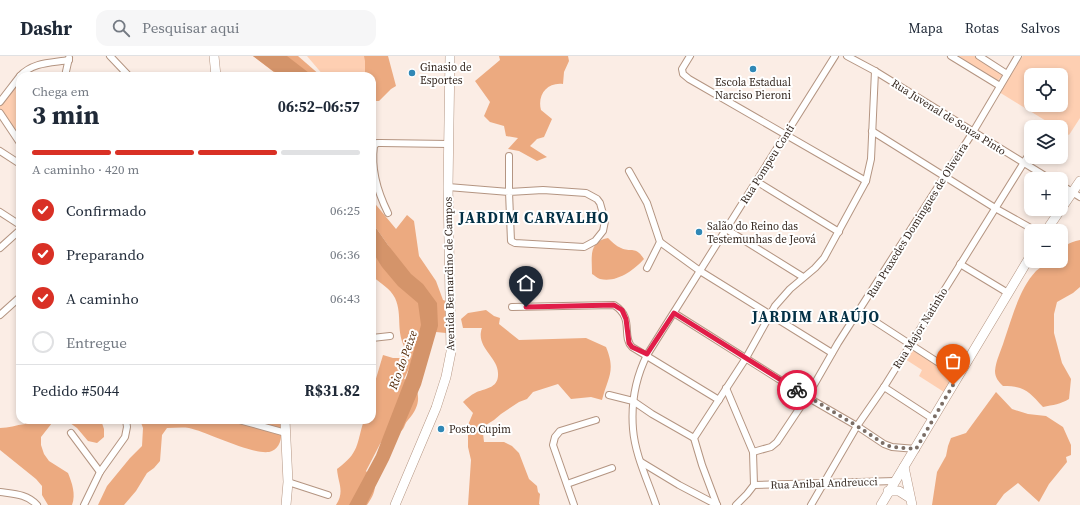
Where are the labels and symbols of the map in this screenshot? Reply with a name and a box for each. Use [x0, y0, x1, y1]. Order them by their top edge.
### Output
place label: Ginasio de Esportes [420, 60, 472, 88]
marker: Escola Estadual Narciso Pieroni [748, 64, 758, 74]
marker: Ginasio de Esportes [407, 68, 417, 78]
place label: Escola Estadual Narciso Pieroni [715, 75, 791, 103]
street label: Rua Juvenal de Souza Pinto [889, 76, 1009, 159]
street label: Rua Pompeu Conti [737, 122, 798, 207]
street label: Rua Praxedes Domingues de Oliveira [863, 140, 972, 301]
street label: Avenida Bernardino de Campos [441, 196, 458, 351]
district label: JARDIM CARVALHO [458, 207, 609, 228]
place label: Salão do Reino das Testemunhas de Jeová [707, 219, 816, 247]
marker: Salão do Reino das Testemunhas de Jeová [694, 227, 704, 237]
pin [509, 266, 543, 307]
street label: Rua Major Natinho [889, 285, 951, 372]
district label: JARDIM ARAÚJO [751, 306, 880, 327]
water label: Rio do Peixe [385, 328, 421, 393]
pin [936, 344, 970, 385]
courier [777, 370, 817, 410]
place label: Posto Cupim [449, 422, 511, 437]
marker: Posto Cupim [436, 424, 446, 434]
street label: Rua Anibal Andreucci [770, 474, 878, 493]

